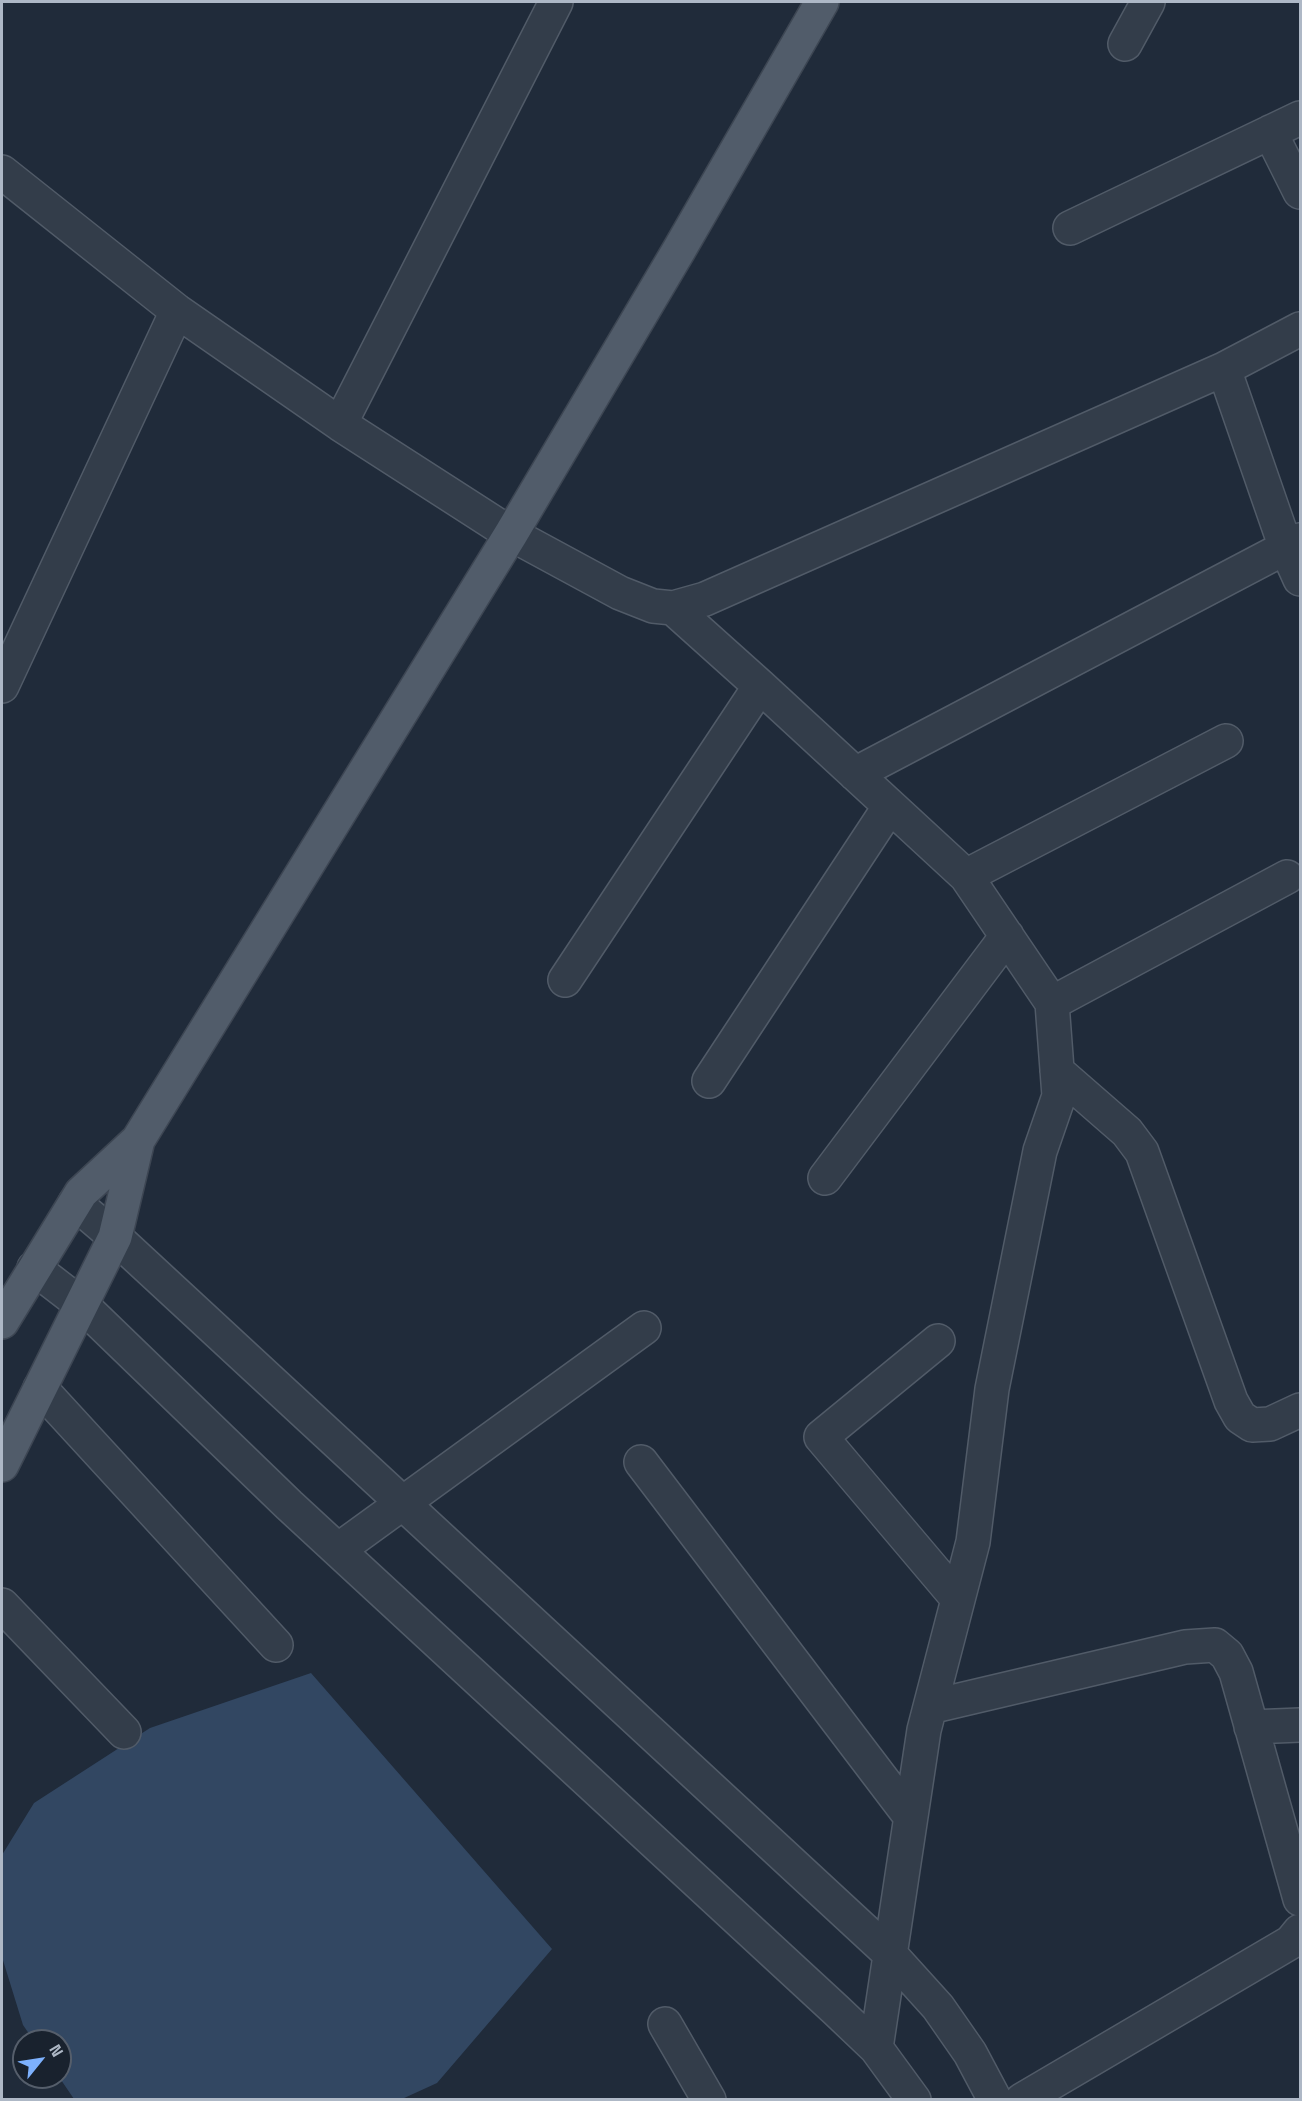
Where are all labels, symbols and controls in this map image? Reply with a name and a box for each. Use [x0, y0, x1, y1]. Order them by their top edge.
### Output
north arrow [12, 2029, 72, 2089]
text: N [45, 2041, 68, 2061]

